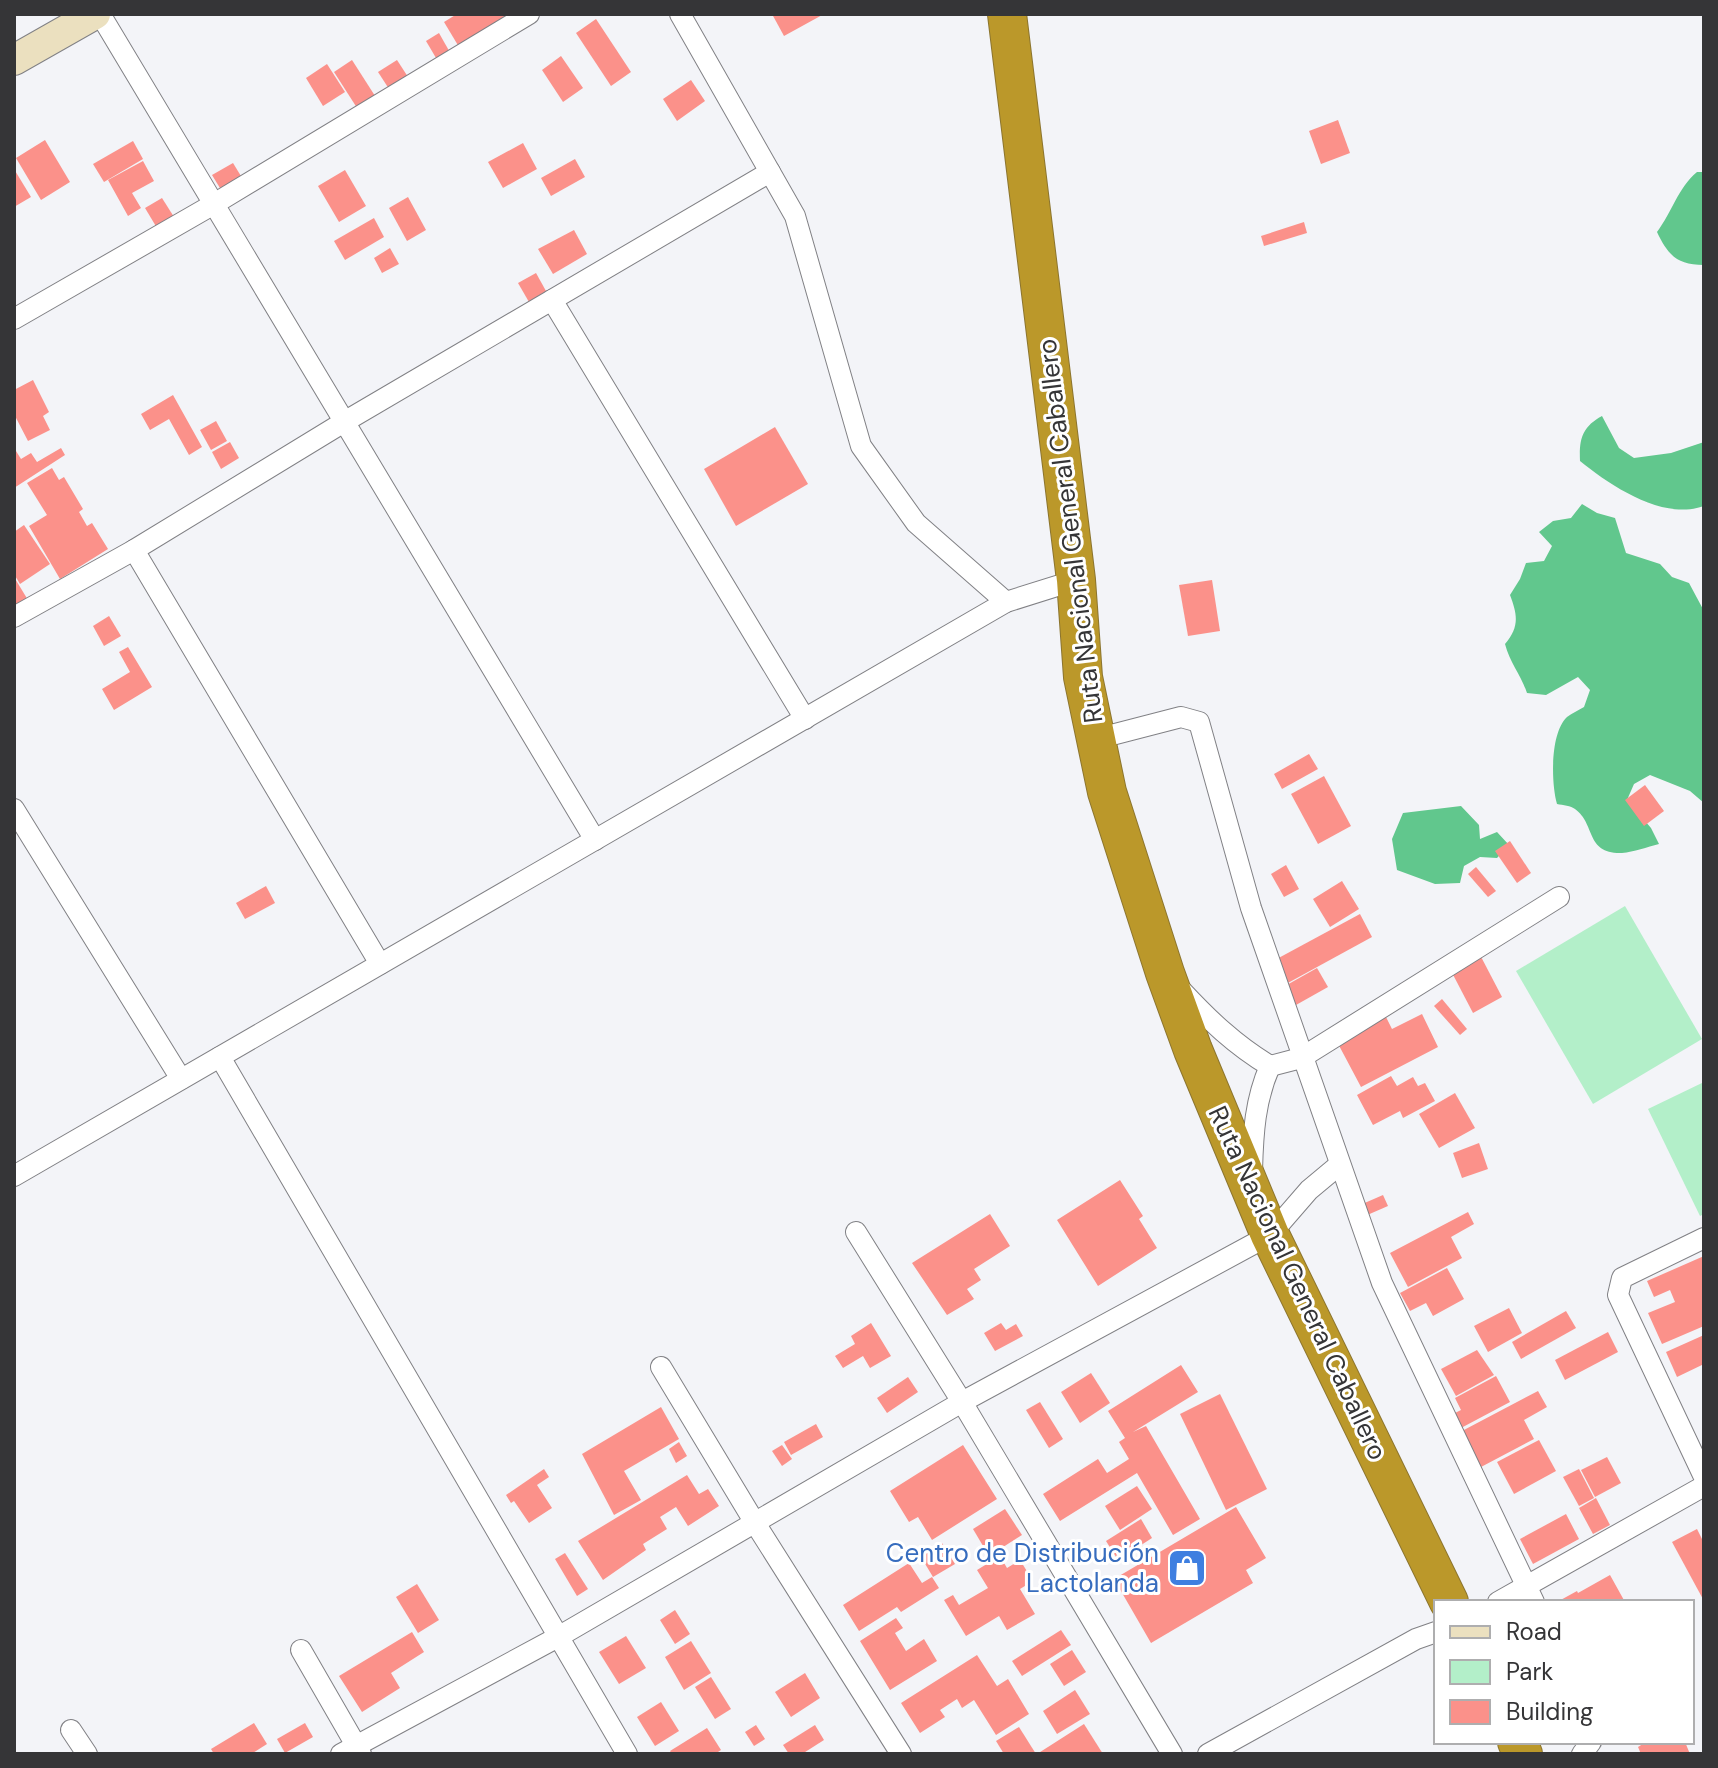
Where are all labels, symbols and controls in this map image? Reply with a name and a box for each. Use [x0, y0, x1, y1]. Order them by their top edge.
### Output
street label: Ruta Nacional General Caballero [1030, 337, 1110, 725]
street label: Ruta Nacional General Caballero [1201, 1101, 1395, 1465]
place label: Centro de Distribución Lactolanda [886, 1536, 1159, 1600]
shop icon: Centro de Distribución Lactolanda [1166, 1547, 1208, 1589]
legend [1434, 1600, 1694, 1744]
text: Road [1506, 1616, 1562, 1647]
text: Park [1506, 1656, 1553, 1687]
text: Building [1506, 1696, 1593, 1727]

